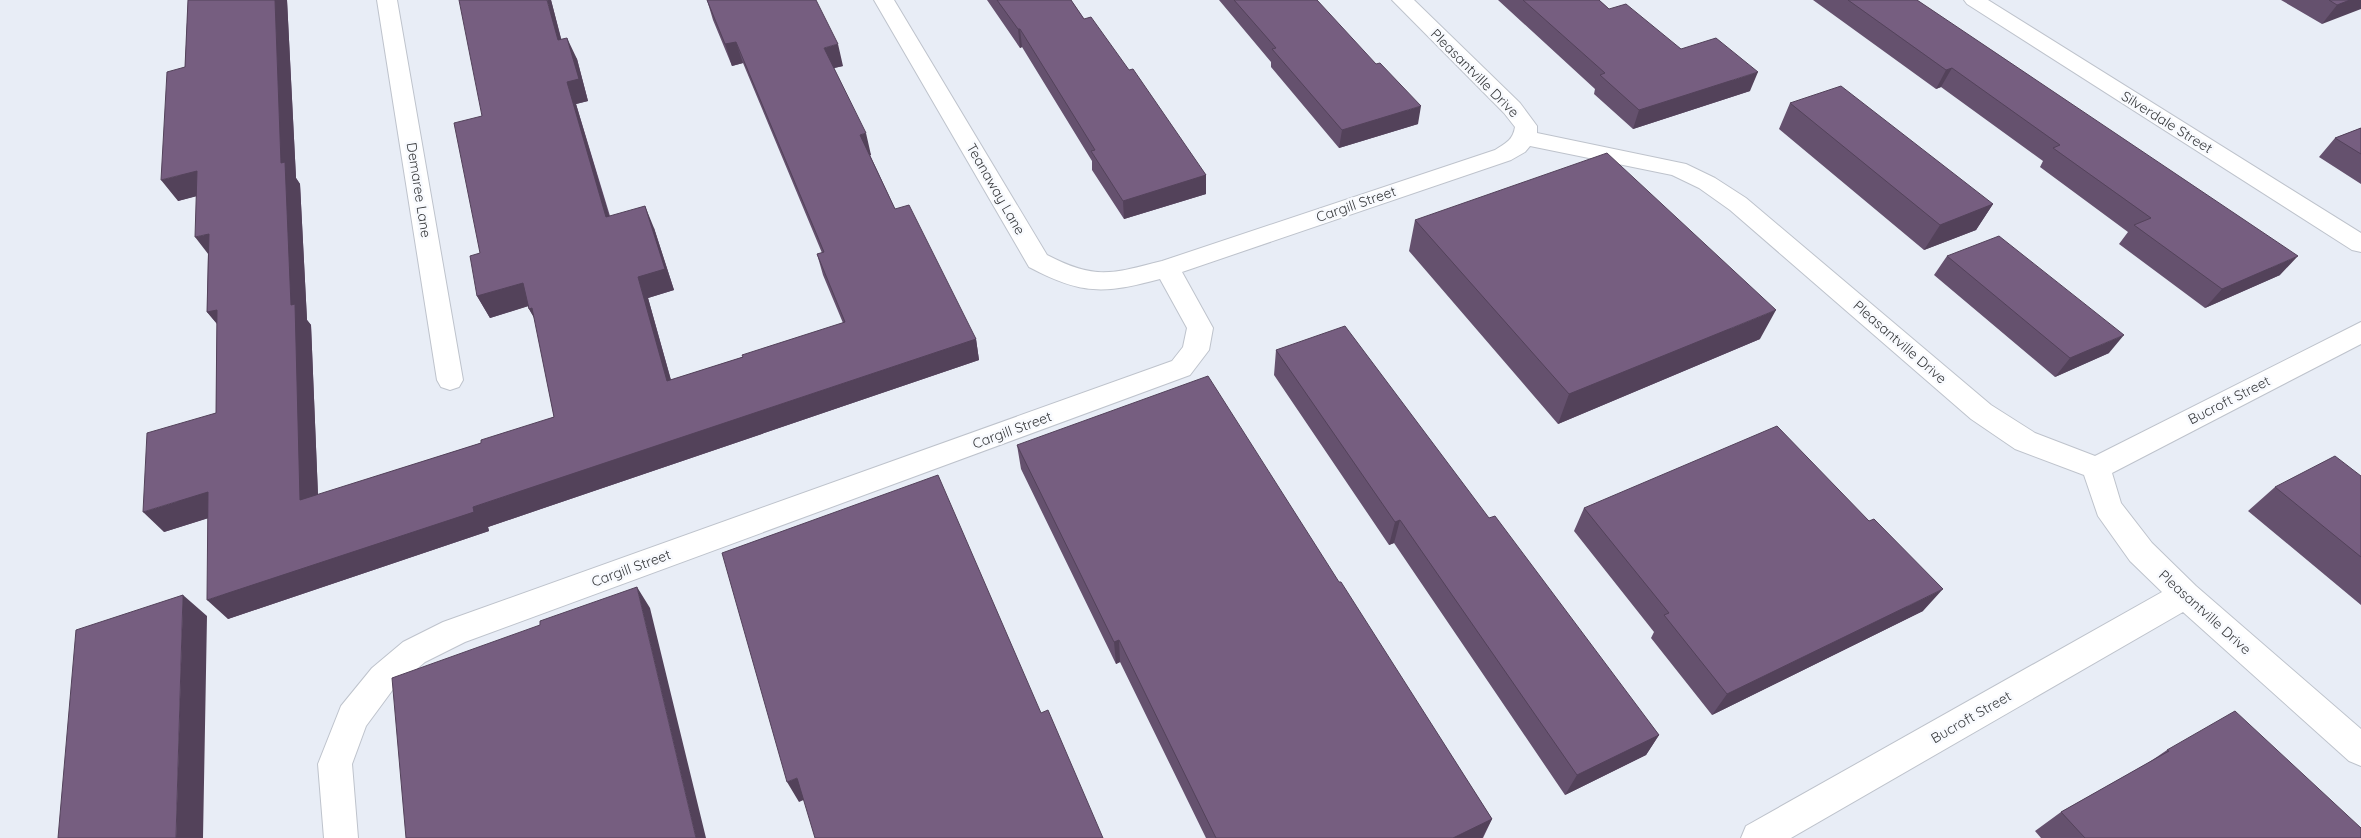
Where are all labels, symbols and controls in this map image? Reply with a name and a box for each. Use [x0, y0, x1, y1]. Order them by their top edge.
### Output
street label: Pleasantville Drive [1427, 25, 1523, 121]
street label: Silverdale Street [2118, 87, 2216, 157]
street label: Teanaway Lane [963, 140, 1029, 238]
street label: Demaree Lane [403, 141, 435, 239]
street label: Cargill Street [1314, 182, 1398, 226]
street label: Pleasantville Drive [1850, 296, 1950, 388]
street label: Bucroft Street [2185, 371, 2273, 428]
street label: Cargill Street [970, 407, 1054, 453]
street label: Cargill Street [589, 545, 673, 591]
street label: Pleasantville Drive [2155, 566, 2255, 658]
street label: Bucroft Street [1928, 687, 2015, 747]

